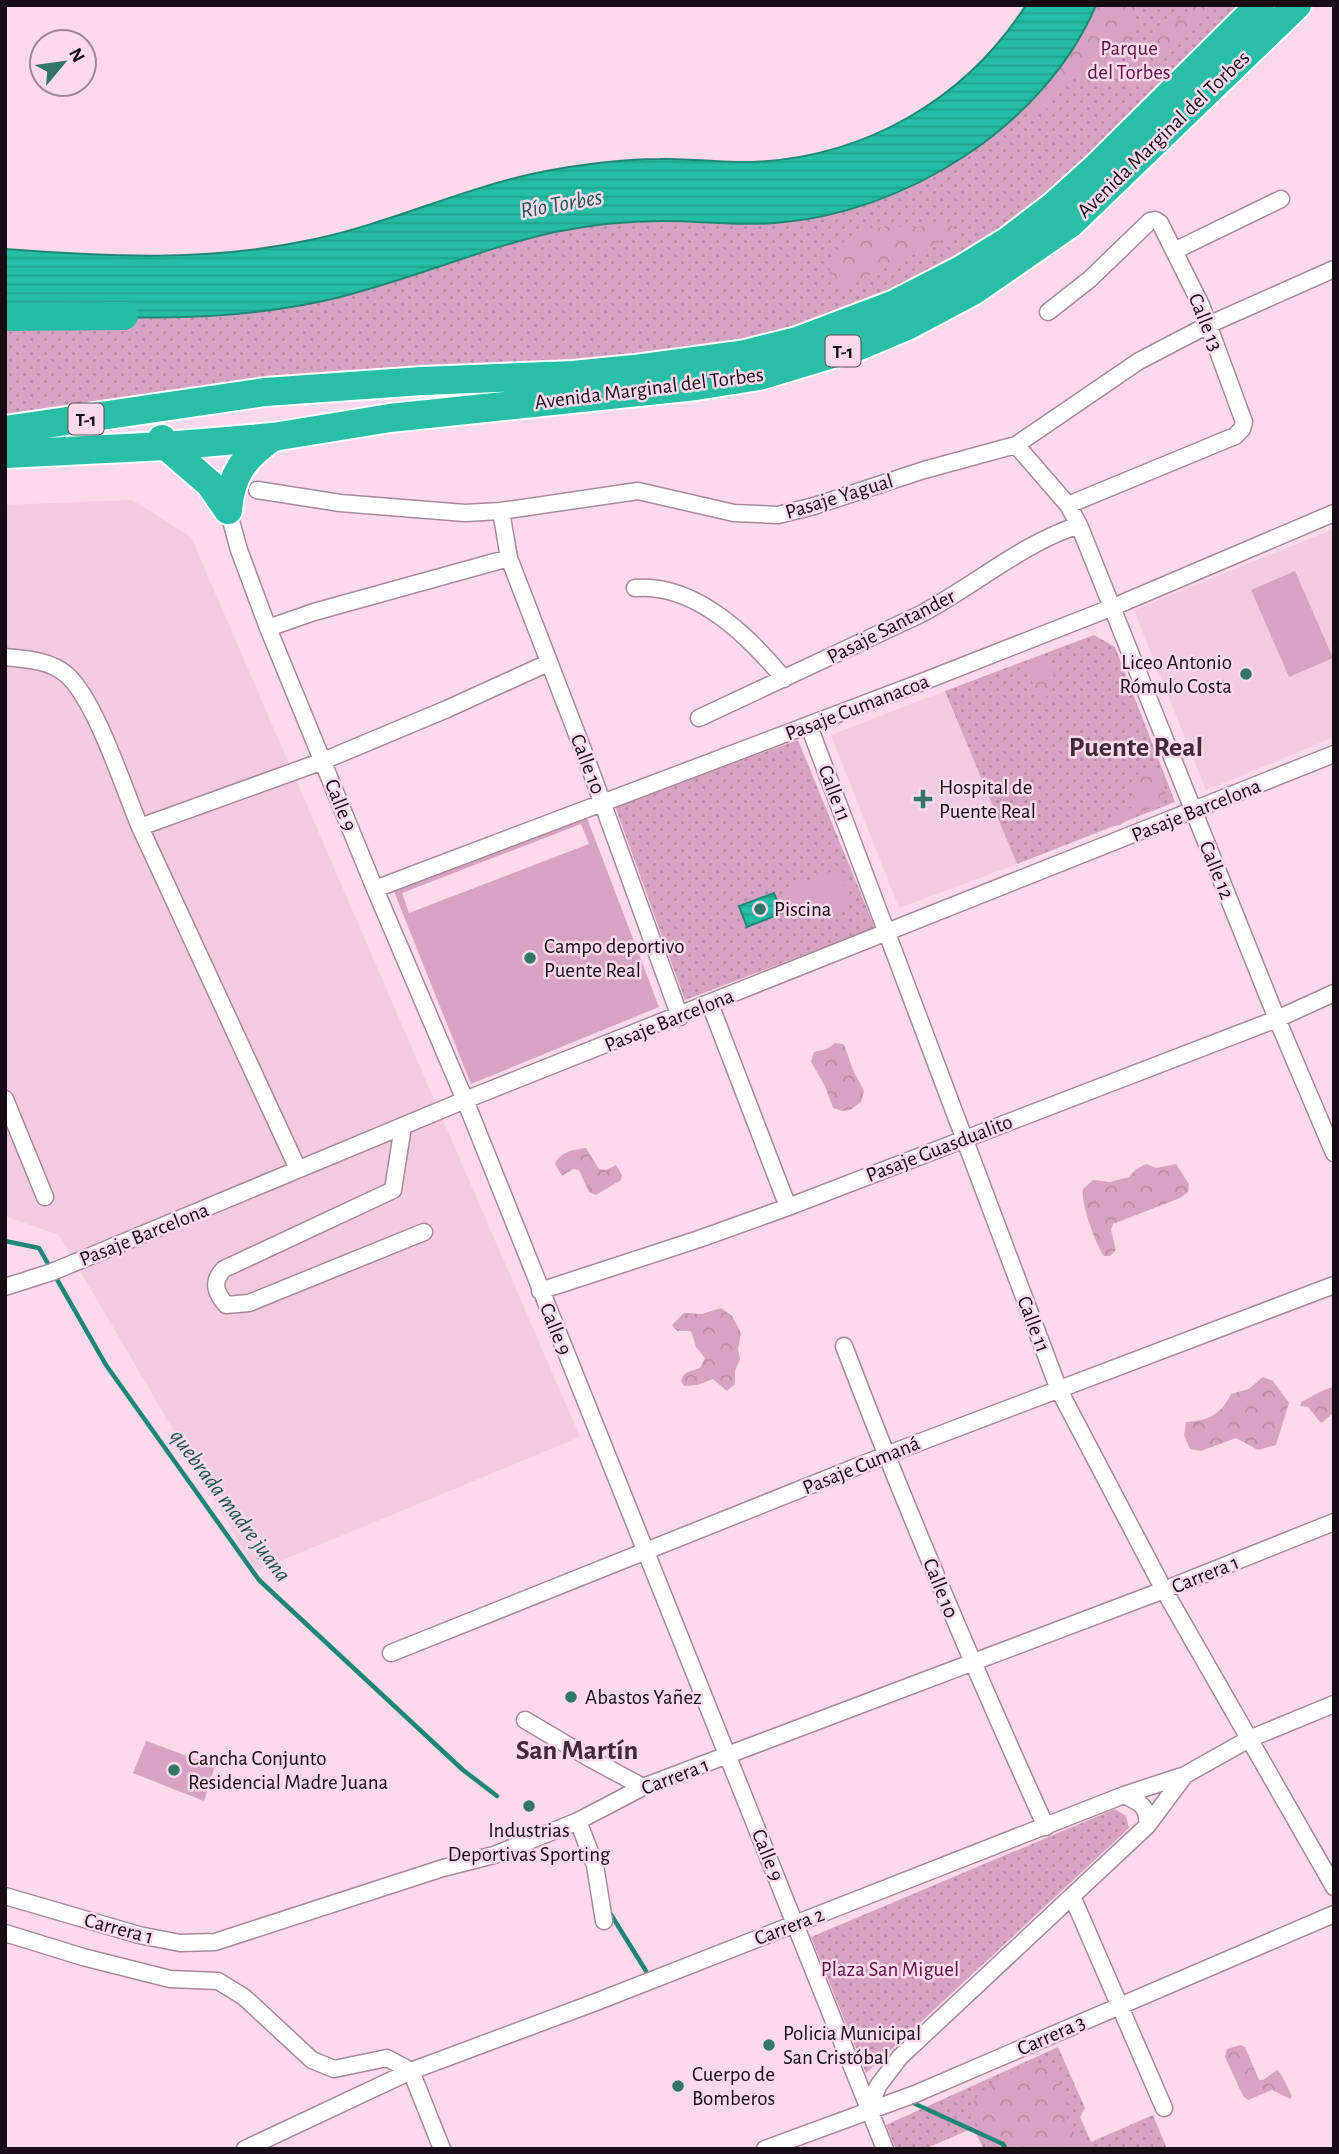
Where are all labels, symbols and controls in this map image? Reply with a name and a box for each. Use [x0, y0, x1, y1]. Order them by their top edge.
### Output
north arrow [28, 28, 98, 98]
park label: Parque del Torbes [1087, 38, 1171, 83]
text: N [65, 45, 88, 66]
street label: Avenida Marginal del Torbes [1073, 47, 1254, 222]
water label: Río Torbes [519, 186, 604, 223]
street label: Calle 13 [1185, 290, 1227, 354]
road number: T-1 [826, 336, 860, 366]
street label: Avenida Marginal del Torbes [533, 364, 765, 413]
road number: T-1 [68, 404, 104, 434]
street label: Pasaje Yagual [783, 470, 896, 523]
street label: Pasaje Santander [824, 585, 959, 668]
place label: Liceo Antonio Rómulo Costa [1120, 652, 1232, 697]
marker: Liceo Antonio Rómulo Costa [1238, 666, 1254, 682]
street label: Pasaje Cumanacoa [782, 670, 932, 745]
street label: Calle 10 [567, 731, 609, 797]
district label: Puente Real [1069, 734, 1203, 762]
street label: Calle 11 [814, 762, 855, 824]
street label: Pasaje Barcelona [1129, 775, 1264, 846]
street label: Calle 9 [321, 776, 360, 834]
place label: Hospital de Puente Real [939, 777, 1036, 822]
marker: Hospital de Puente Real [913, 789, 933, 809]
street label: Calle 12 [1195, 838, 1238, 902]
place label: Piscina [774, 899, 832, 920]
marker: Piscina [752, 901, 768, 917]
place label: Campo deportivo Puente Real [544, 936, 684, 981]
marker: Campo deportivo Puente Real [522, 950, 538, 966]
street label: Pasaje Barcelona [602, 985, 737, 1056]
street label: Pasaje Guasdualito [863, 1111, 1015, 1186]
street label: Pasaje Barcelona [77, 1199, 212, 1270]
street label: Calle 11 [1013, 1293, 1054, 1355]
street label: Calle 9 [536, 1300, 575, 1358]
water label: quebrada madre juana [165, 1425, 294, 1586]
street label: Pasaje Cumaná [800, 1432, 923, 1498]
street label: Carrera 1 [1169, 1552, 1242, 1597]
street label: Calle 10 [919, 1555, 962, 1621]
place label: Abastos Yañez [585, 1687, 702, 1708]
marker: Abastos Yañez [563, 1689, 579, 1705]
district label: San Martín [516, 1737, 638, 1765]
place label: Cancha Conjunto Residencial Madre Juana [188, 1748, 389, 1793]
street label: Carrera 1 [638, 1754, 712, 1799]
marker: Cancha Conjunto Residencial Madre Juana [166, 1762, 182, 1778]
marker: Industrias Deportivas Sporting [521, 1798, 537, 1814]
place label: Industrias Deportivas Sporting [448, 1820, 611, 1865]
street label: Calle 9 [748, 1826, 787, 1884]
street label: Carrera 2 [751, 1904, 827, 1949]
street label: Carrera 1 [82, 1909, 156, 1948]
park label: Plaza San Miguel [821, 1959, 959, 1980]
street label: Carrera 3 [1014, 2011, 1088, 2060]
place label: Policia Municipal San Cristóbal [783, 2023, 921, 2068]
marker: Policia Municipal San Cristóbal [761, 2037, 777, 2053]
place label: Cuerpo de Bomberos [692, 2064, 775, 2109]
marker: Cuerpo de Bomberos [670, 2078, 686, 2094]

